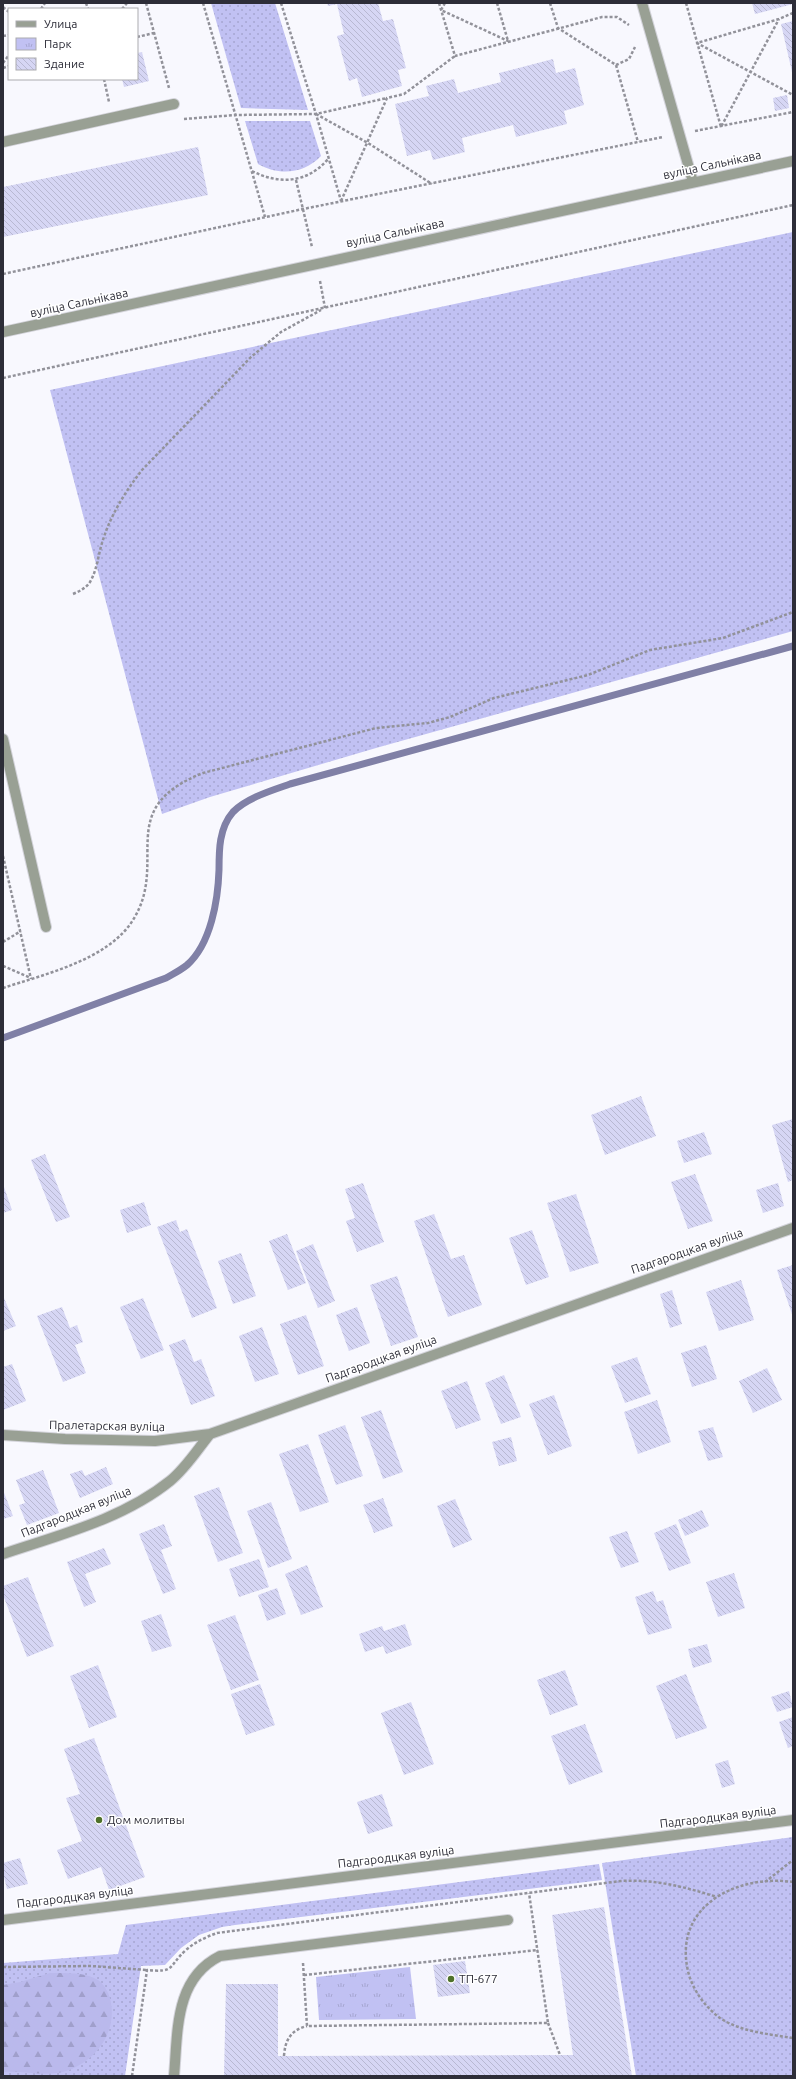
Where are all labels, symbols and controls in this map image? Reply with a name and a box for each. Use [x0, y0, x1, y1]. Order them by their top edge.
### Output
legend [8, 8, 138, 80]
text: Улица [44, 17, 77, 30]
text: Парк [44, 37, 72, 50]
text: Здание [44, 57, 85, 70]
street label: вуліца Сальнікава [662, 148, 762, 181]
street label: вуліца Сальнікава [345, 216, 445, 249]
street label: вуліца Сальнікава [29, 286, 129, 319]
street label: Падгародцкая вуліца [629, 1225, 744, 1276]
street label: Падгародцкая вуліца [323, 1332, 438, 1385]
street label: Пралетарская вуліца [49, 1418, 165, 1433]
street label: Падгародцкая вуліца [19, 1484, 133, 1540]
street label: Падгародцкая вуліца [659, 1803, 777, 1830]
place label: Дом молитвы [107, 1813, 185, 1826]
marker: Дом молитвы [94, 1815, 104, 1825]
street label: Падгародцкая вуліца [337, 1843, 455, 1870]
street label: Падгародцкая вуліца [16, 1883, 134, 1910]
place label: ТП-677 [459, 1972, 498, 1985]
marker: ТП-677 [446, 1974, 456, 1984]

